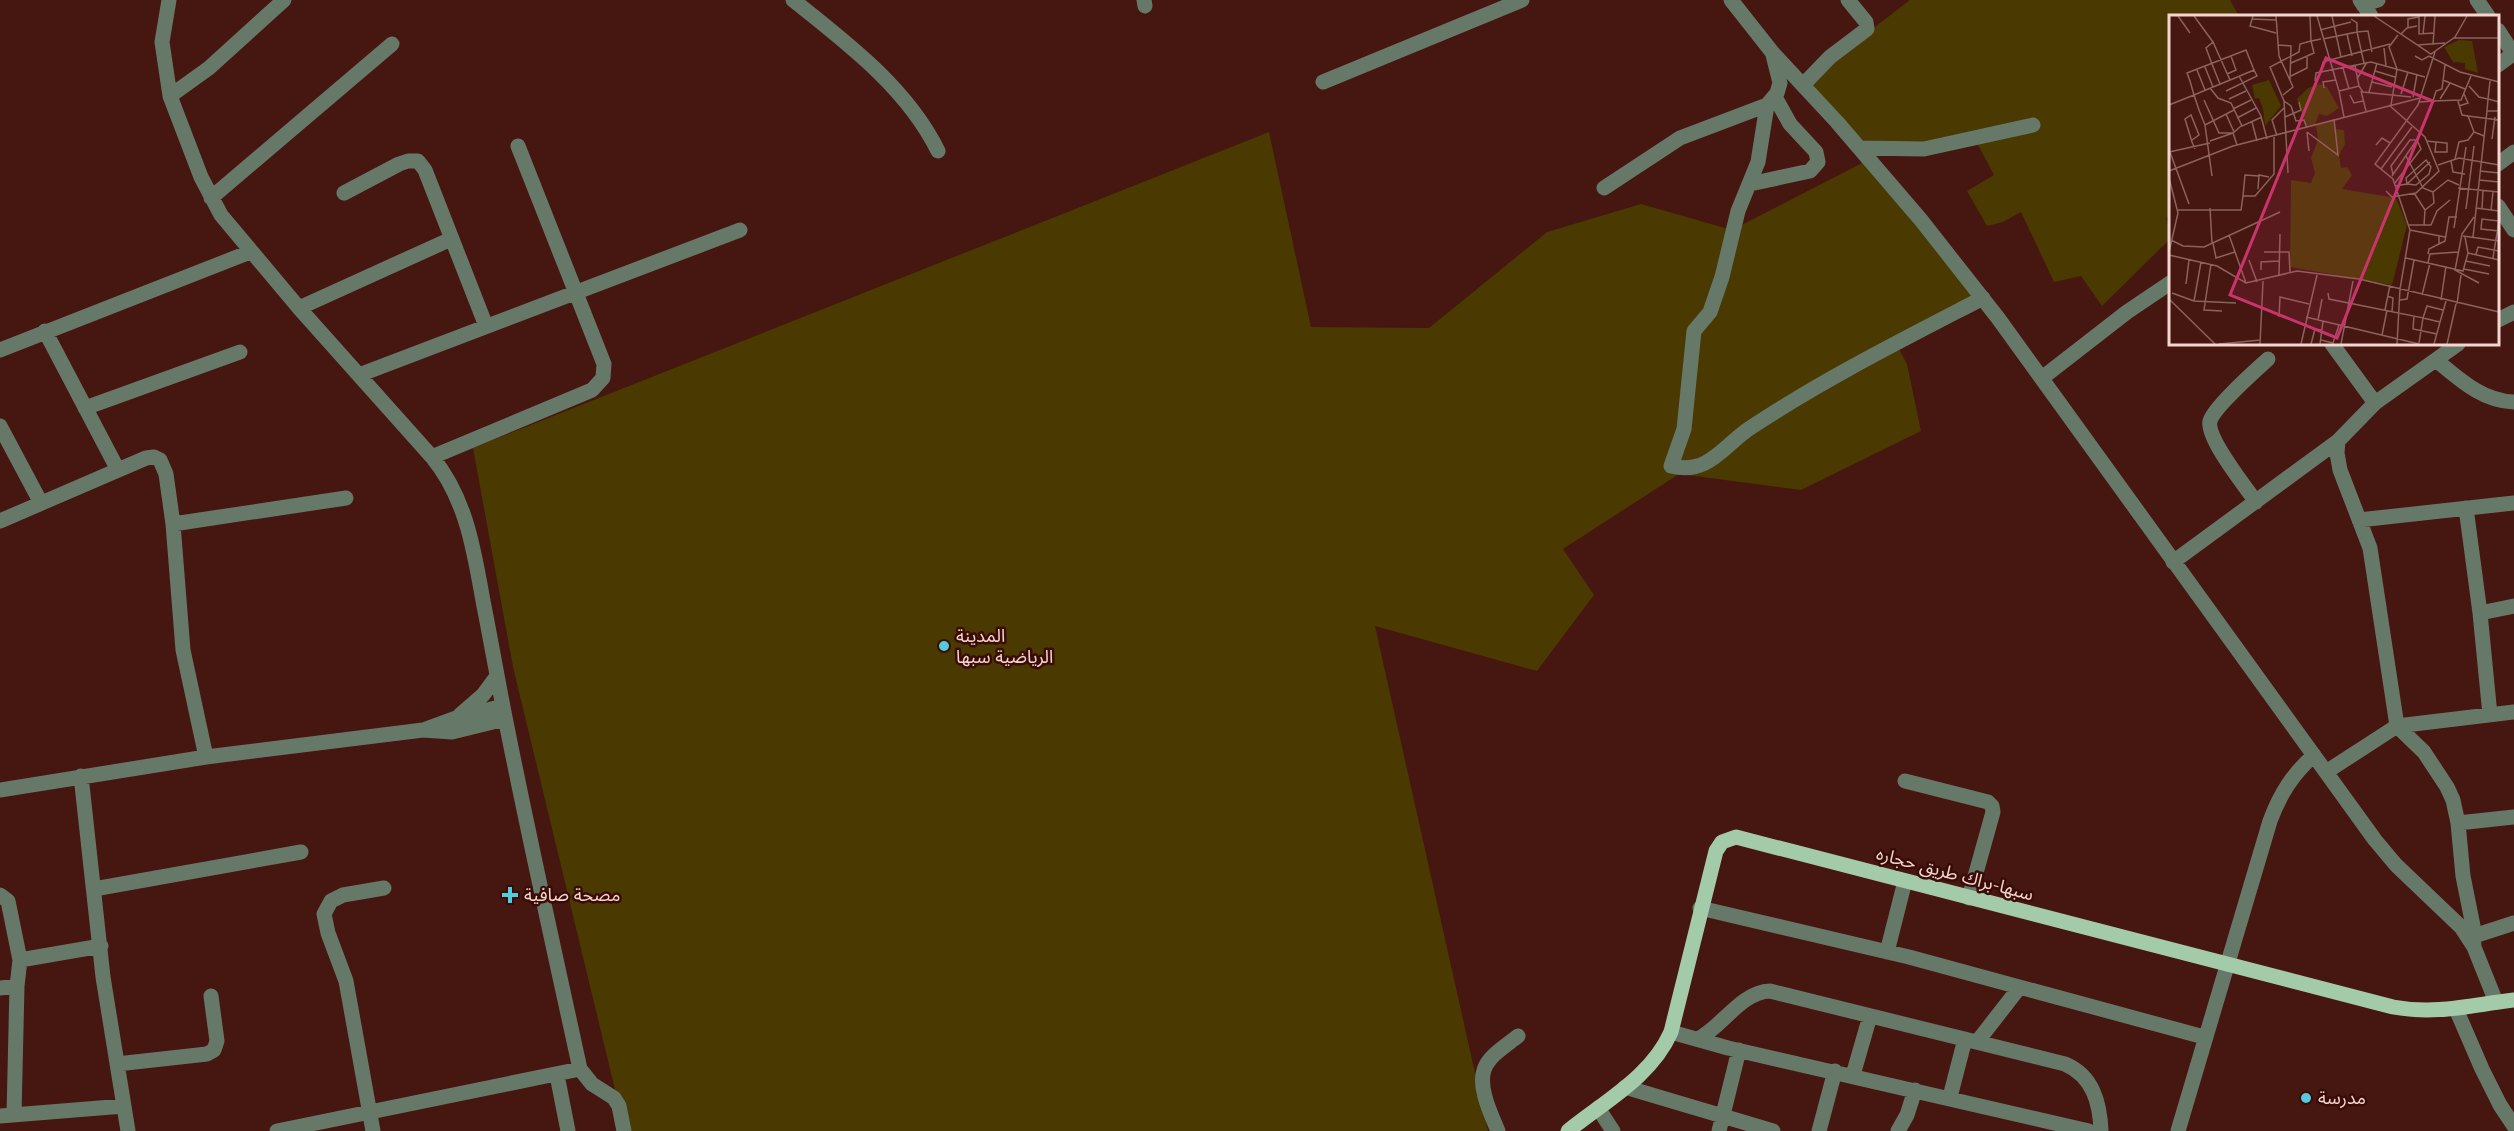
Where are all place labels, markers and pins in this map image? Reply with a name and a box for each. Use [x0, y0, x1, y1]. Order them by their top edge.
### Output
place label: المدينة الرياضية سبها [956, 625, 1053, 668]
marker: المدينة الرياضية سبها [937, 639, 951, 653]
place label: مصحة صافية [524, 884, 620, 906]
marker: مصحة صافية [501, 886, 519, 904]
place label: مدرسة [2318, 1087, 2366, 1109]
marker: مدرسة [2299, 1091, 2313, 1105]

